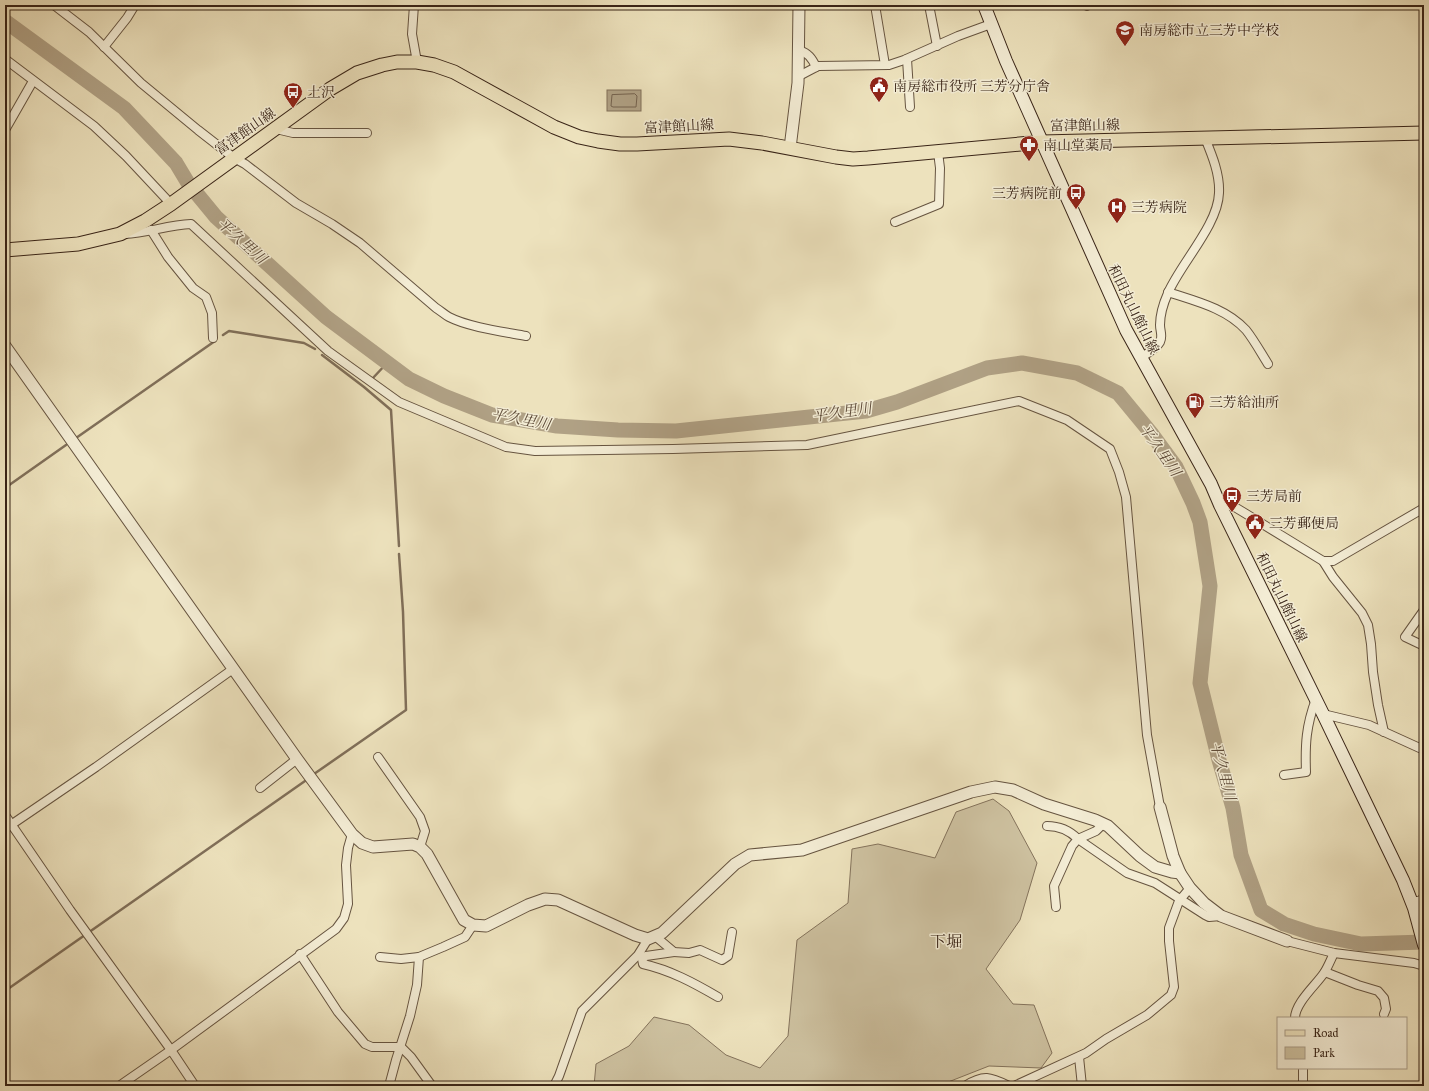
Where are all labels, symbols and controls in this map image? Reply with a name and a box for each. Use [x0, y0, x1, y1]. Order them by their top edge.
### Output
school or university icon: 南房総市立三芳中学校 [1114, 19, 1136, 47]
place label: 南房総市立三芳中学校 [1139, 22, 1279, 39]
public building icon: 南房総市役所 三芳分庁舎 [868, 75, 890, 103]
place label: 南房総市役所 三芳分庁舎 [893, 78, 1050, 95]
bus stop icon: 土沢 [282, 81, 304, 109]
place label: 土沢 [307, 84, 335, 101]
street label: 富津館山線 [212, 104, 279, 158]
street label: 富津館山線 [644, 116, 714, 137]
street label: 富津館山線 [1050, 116, 1120, 135]
pharmacy icon: 南山堂薬局 [1018, 134, 1040, 162]
place label: 南山堂薬局 [1043, 137, 1113, 154]
bus stop icon: 三芳病院前 [1065, 182, 1087, 210]
place label: 三芳病院前 [992, 185, 1062, 202]
hospital icon: 三芳病院 [1106, 196, 1128, 224]
place label: 三芳病院 [1131, 199, 1187, 216]
water label: 平久里川 [214, 214, 272, 269]
street label: 和田丸山館山線 [1104, 261, 1163, 357]
fuel station icon: 三芳給油所 [1184, 391, 1206, 419]
place label: 三芳給油所 [1209, 394, 1279, 411]
water label: 平久里川 [811, 399, 875, 425]
water label: 平久里川 [490, 404, 554, 434]
water label: 平久里川 [1135, 420, 1186, 481]
bus stop icon: 三芳局前 [1221, 485, 1243, 513]
place label: 三芳局前 [1246, 488, 1302, 505]
public building icon: 三芳郵便局 [1244, 512, 1266, 540]
place label: 三芳郵便局 [1269, 515, 1339, 532]
street label: 和田丸山館山線 [1252, 549, 1311, 645]
water label: 平久里川 [1207, 740, 1240, 804]
district label: 下堀 [930, 932, 962, 951]
legend [1277, 1017, 1407, 1069]
text: Road [1313, 1026, 1339, 1040]
text: Park [1313, 1046, 1335, 1060]

